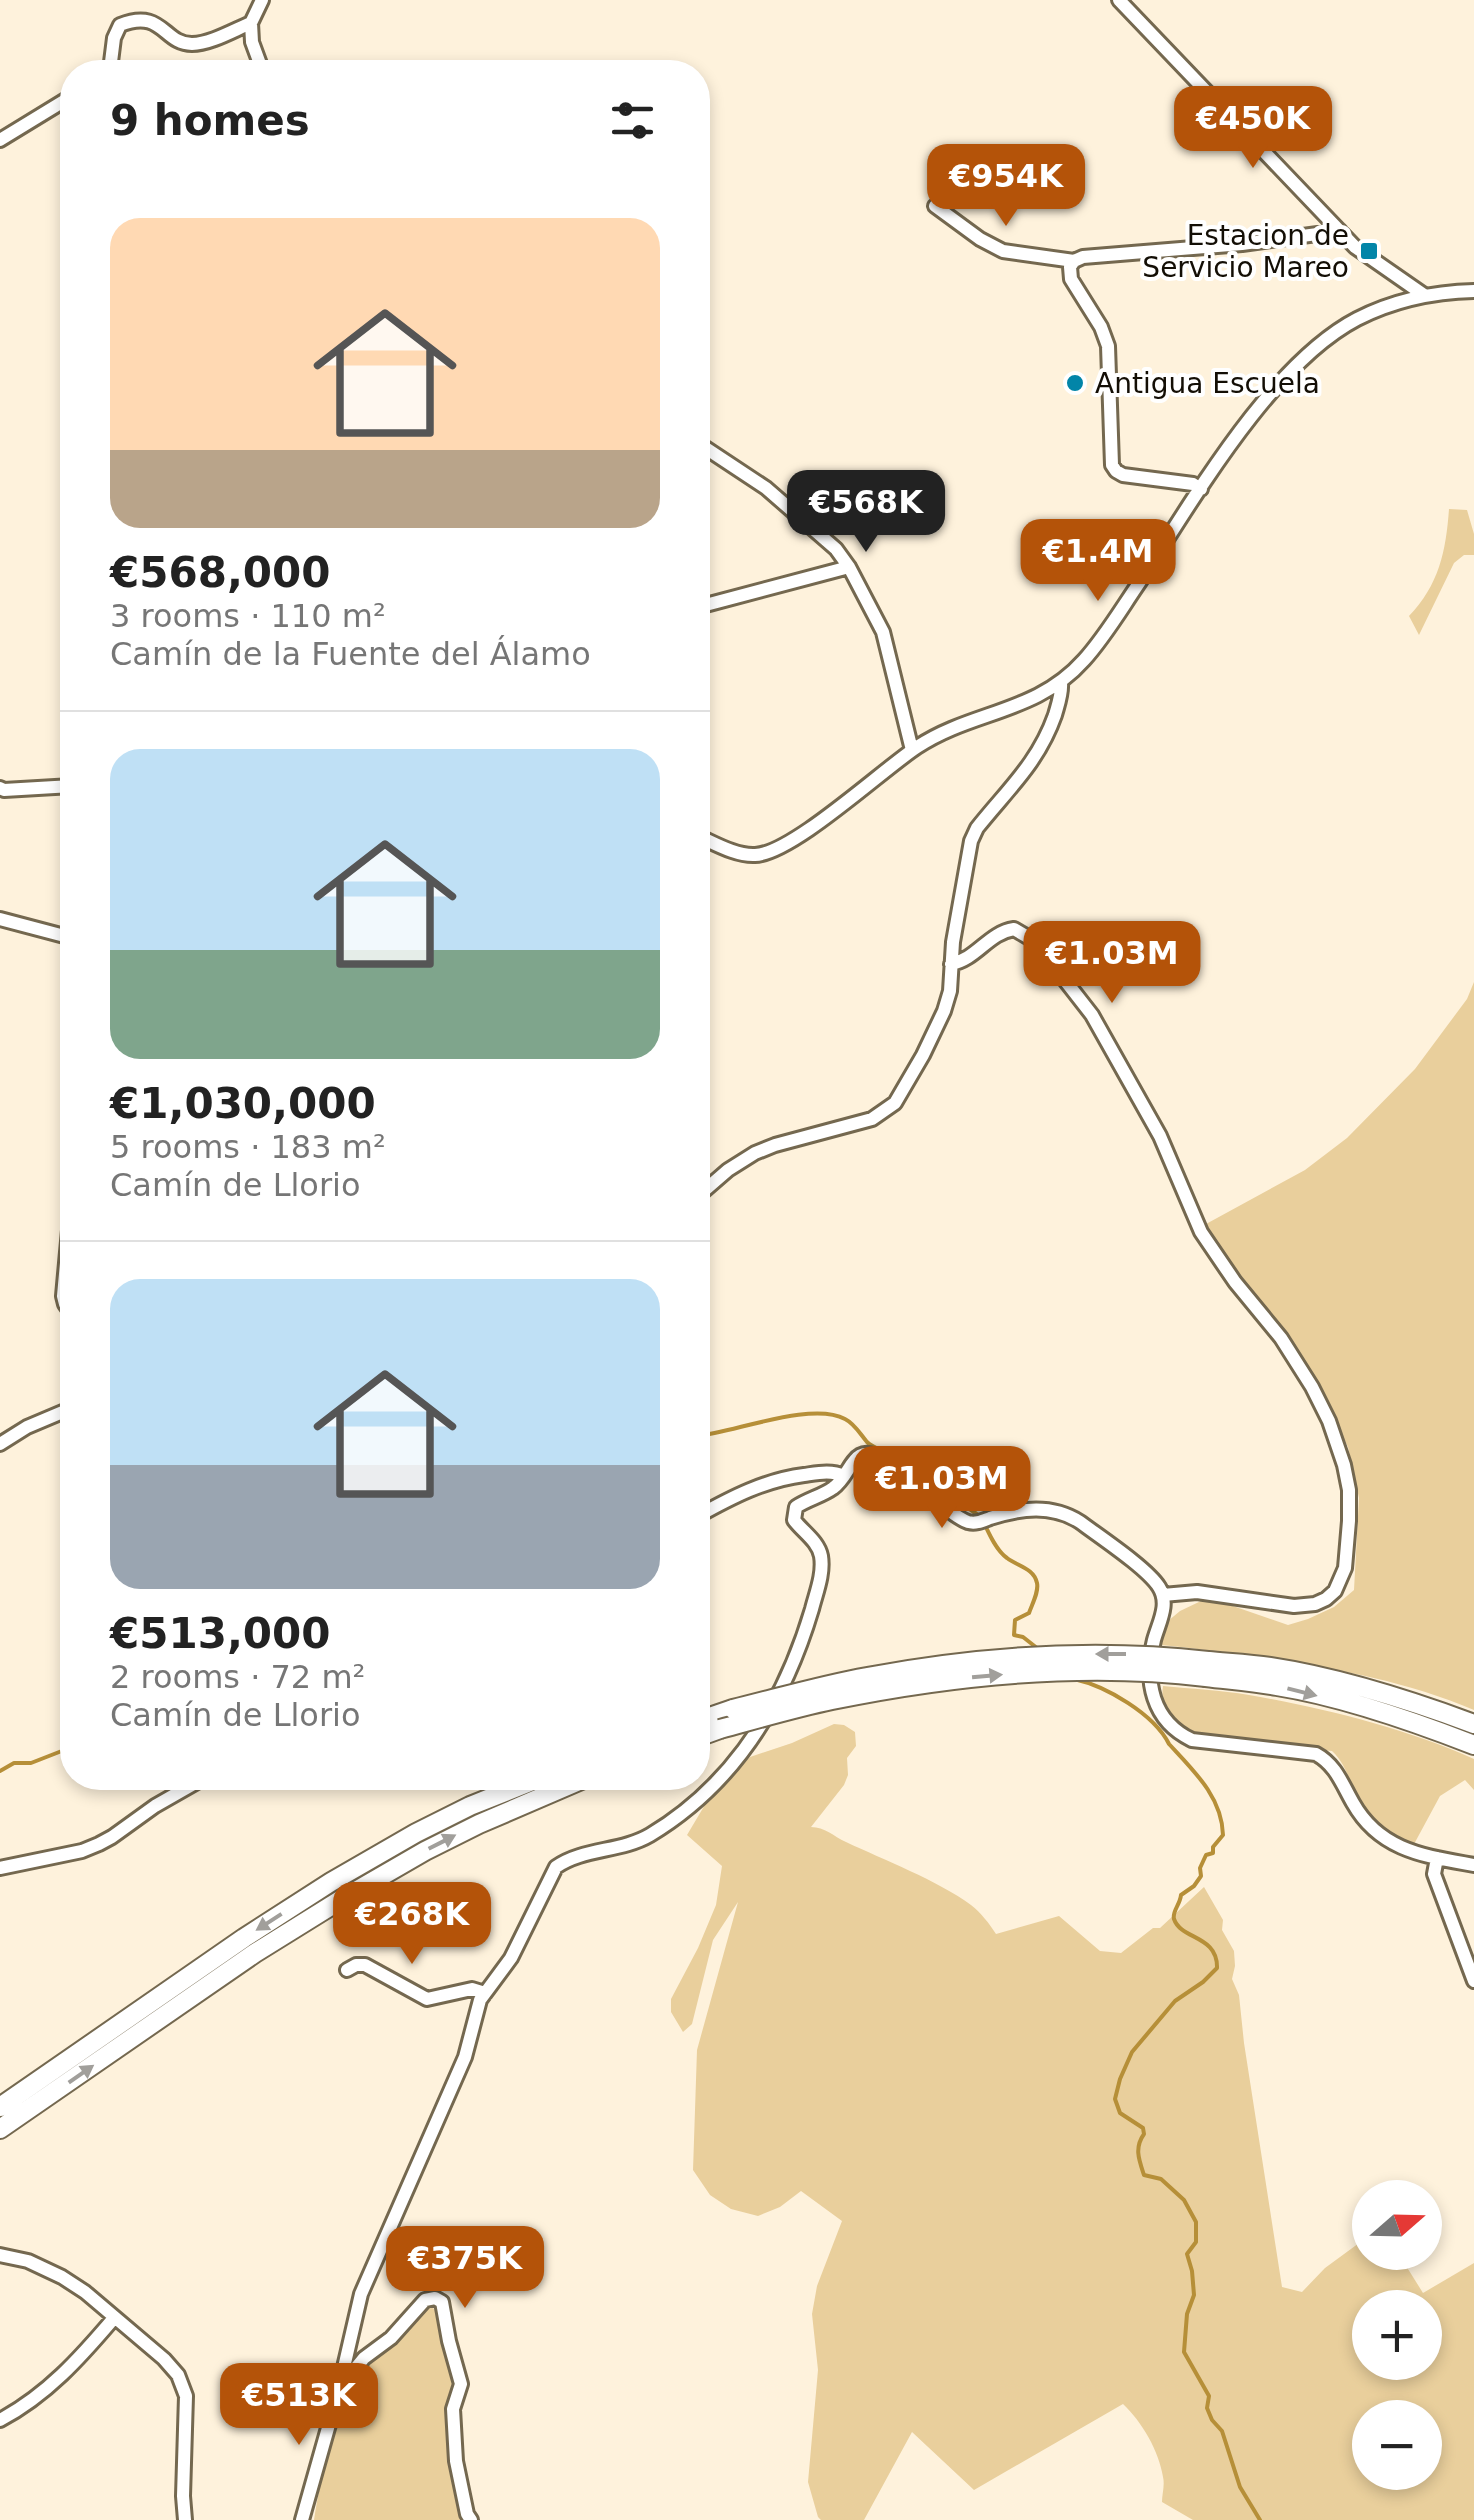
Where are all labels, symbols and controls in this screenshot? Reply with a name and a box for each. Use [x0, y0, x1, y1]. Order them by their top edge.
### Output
pin: €450K [1183, 86, 1323, 171]
icon: filters [605, 93, 660, 148]
text: 9 homes [110, 96, 310, 145]
text: €450K [1196, 99, 1310, 137]
pin: €954K [936, 144, 1076, 229]
text: €954K [949, 157, 1063, 195]
place label: Estacion de Servicio Mareo [1142, 219, 1349, 284]
marker: Estacion de Servicio Mareo [1358, 240, 1380, 262]
icon: home [295, 283, 475, 463]
place label: Antigua Escuela [1095, 367, 1320, 400]
marker: Antigua Escuela [1064, 372, 1086, 394]
pin: €568K [796, 470, 936, 555]
text: €568K [809, 483, 923, 521]
pin: €1.4M [1028, 519, 1168, 604]
text: €1.4M [1043, 532, 1153, 570]
text: €568,000 [110, 548, 331, 597]
text: 3 rooms · 110 m² [110, 597, 386, 635]
text: Camín de la Fuente del Álamo [110, 635, 591, 673]
icon: home [295, 814, 475, 994]
pin: €1.03M [1031, 921, 1193, 1006]
text: €1.03M [1045, 934, 1179, 972]
text: €1,030,000 [110, 1079, 376, 1128]
text: 5 rooms · 183 m² [110, 1128, 386, 1166]
text: Camín de Llorio [110, 1166, 361, 1204]
icon: home [295, 1344, 475, 1524]
pin: €1.03M [861, 1446, 1023, 1531]
text: €1.03M [875, 1459, 1009, 1497]
text: €513,000 [110, 1609, 331, 1658]
one-way arrow [1094, 1646, 1126, 1662]
text: 2 rooms · 72 m² [110, 1658, 365, 1696]
one-way arrow [972, 1667, 1004, 1683]
one-way arrow [1287, 1685, 1318, 1700]
text: Camín de Llorio [110, 1696, 361, 1734]
one-way arrow [428, 1834, 457, 1851]
pin: €268K [342, 1882, 482, 1967]
text: €268K [355, 1895, 469, 1933]
one-way arrow [255, 1913, 283, 1931]
one-way arrow [67, 2065, 94, 2084]
north arrow [1352, 2180, 1442, 2270]
map controls [1352, 2180, 1442, 2490]
pin: €375K [395, 2226, 535, 2311]
text: €375K [408, 2239, 522, 2277]
button: + [1352, 2290, 1442, 2380]
pin: €513K [229, 2363, 369, 2448]
text: €513K [242, 2376, 356, 2414]
button: − [1352, 2400, 1442, 2490]

